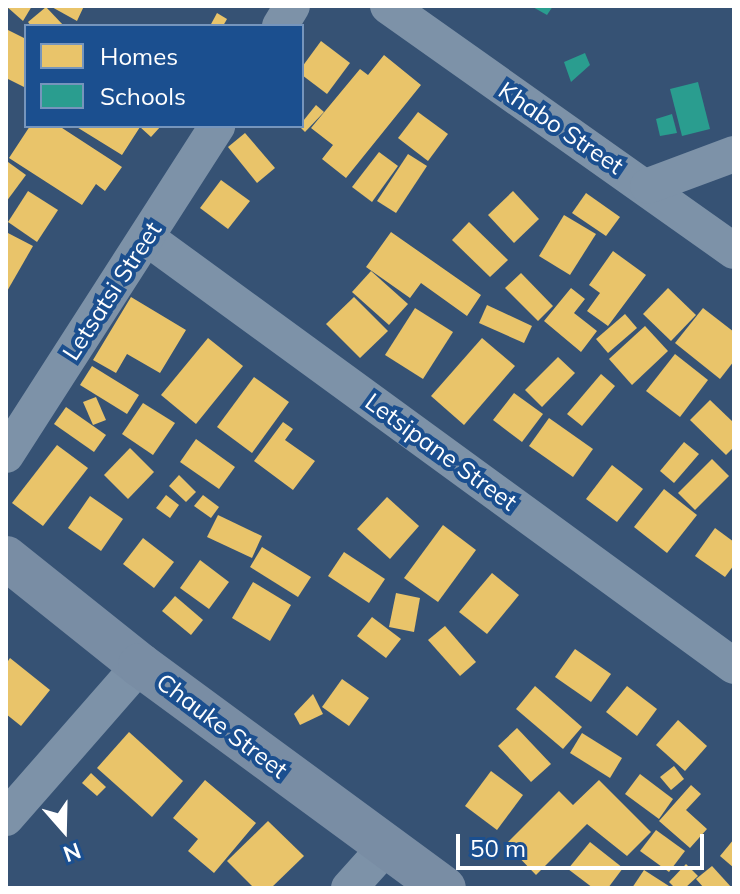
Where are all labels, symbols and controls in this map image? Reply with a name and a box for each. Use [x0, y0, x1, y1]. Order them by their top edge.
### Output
legend [24, 24, 304, 128]
text: Homes [100, 41, 178, 71]
street label: Khabo Street [493, 76, 629, 180]
text: Schools [100, 81, 186, 111]
street label: Letsatsi Street [57, 216, 167, 366]
street label: Letsipane Street [359, 387, 523, 517]
street label: Chauke Street [151, 667, 293, 785]
north arrow [24, 790, 104, 870]
scale bar [460, 818, 708, 868]
text: 50 m [470, 833, 526, 863]
text: N [60, 837, 85, 869]

